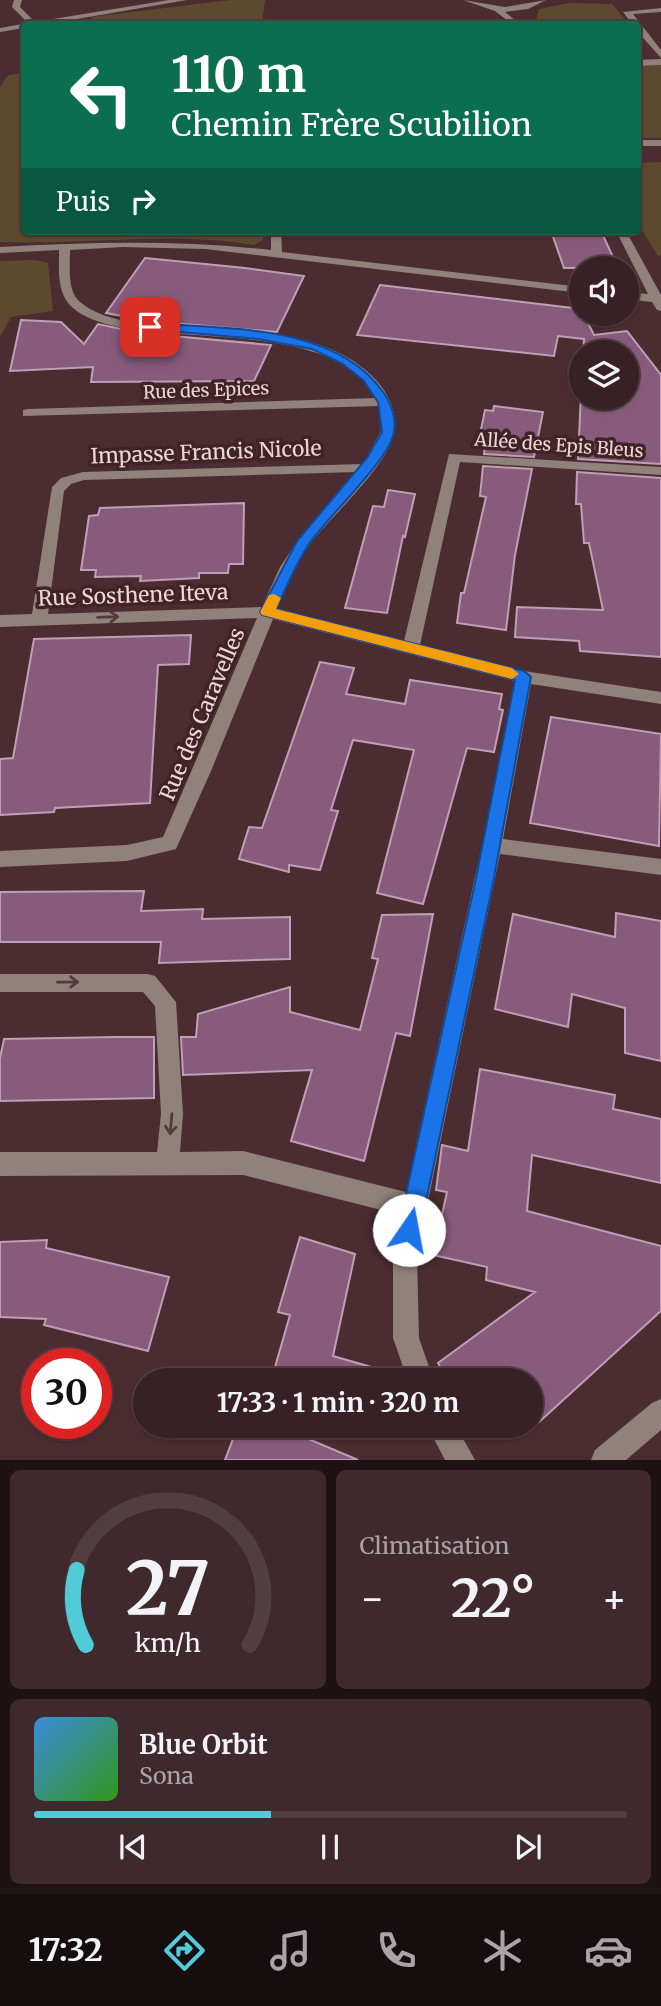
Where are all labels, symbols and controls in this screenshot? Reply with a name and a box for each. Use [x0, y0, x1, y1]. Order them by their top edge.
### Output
text: 110 m [171, 44, 306, 105]
icon: left [56, 49, 147, 140]
text: Chemin Frère Scubilion [171, 105, 532, 145]
icon: right [124, 182, 162, 220]
text: Puis [56, 185, 110, 218]
map controls [569, 256, 639, 410]
button: sound [569, 256, 639, 326]
pin [120, 297, 180, 357]
icon: arrive [131, 308, 169, 346]
button: layers [569, 340, 639, 410]
street label: Rue des Epices [143, 376, 270, 404]
street label: Allée des Epis Bleus [473, 428, 644, 462]
street label: Impasse Francis Nicole [90, 434, 322, 470]
street label: Rue Sosthene Iteva [37, 578, 229, 612]
one-way arrow [96, 611, 119, 624]
street label: Rue des Caravelles [153, 624, 251, 804]
one-way arrow [56, 975, 79, 989]
one-way arrow [164, 1113, 177, 1135]
position arrow [372, 1193, 446, 1267]
speed limit sign: 30 [21, 1348, 112, 1439]
text: 17:33 · 1 min · 320 m [217, 1386, 459, 1419]
text: Climatisation [360, 1531, 510, 1560]
text: 27 [126, 1544, 210, 1636]
text: 22° [451, 1566, 535, 1631]
text: − [360, 1575, 385, 1622]
text: + [602, 1575, 627, 1622]
text: km/h [135, 1627, 201, 1659]
text: Blue Orbit [139, 1728, 268, 1761]
text: Sona [139, 1761, 194, 1790]
icon: previous [114, 1828, 152, 1866]
icon: pause [311, 1828, 349, 1866]
icon: next [509, 1828, 547, 1866]
icon: directions [160, 1926, 209, 1975]
icon: music [266, 1926, 315, 1975]
icon: phone [372, 1926, 421, 1975]
icon: climate [478, 1926, 527, 1975]
icon: car [584, 1926, 633, 1975]
text: 17:32 [28, 1930, 103, 1970]

